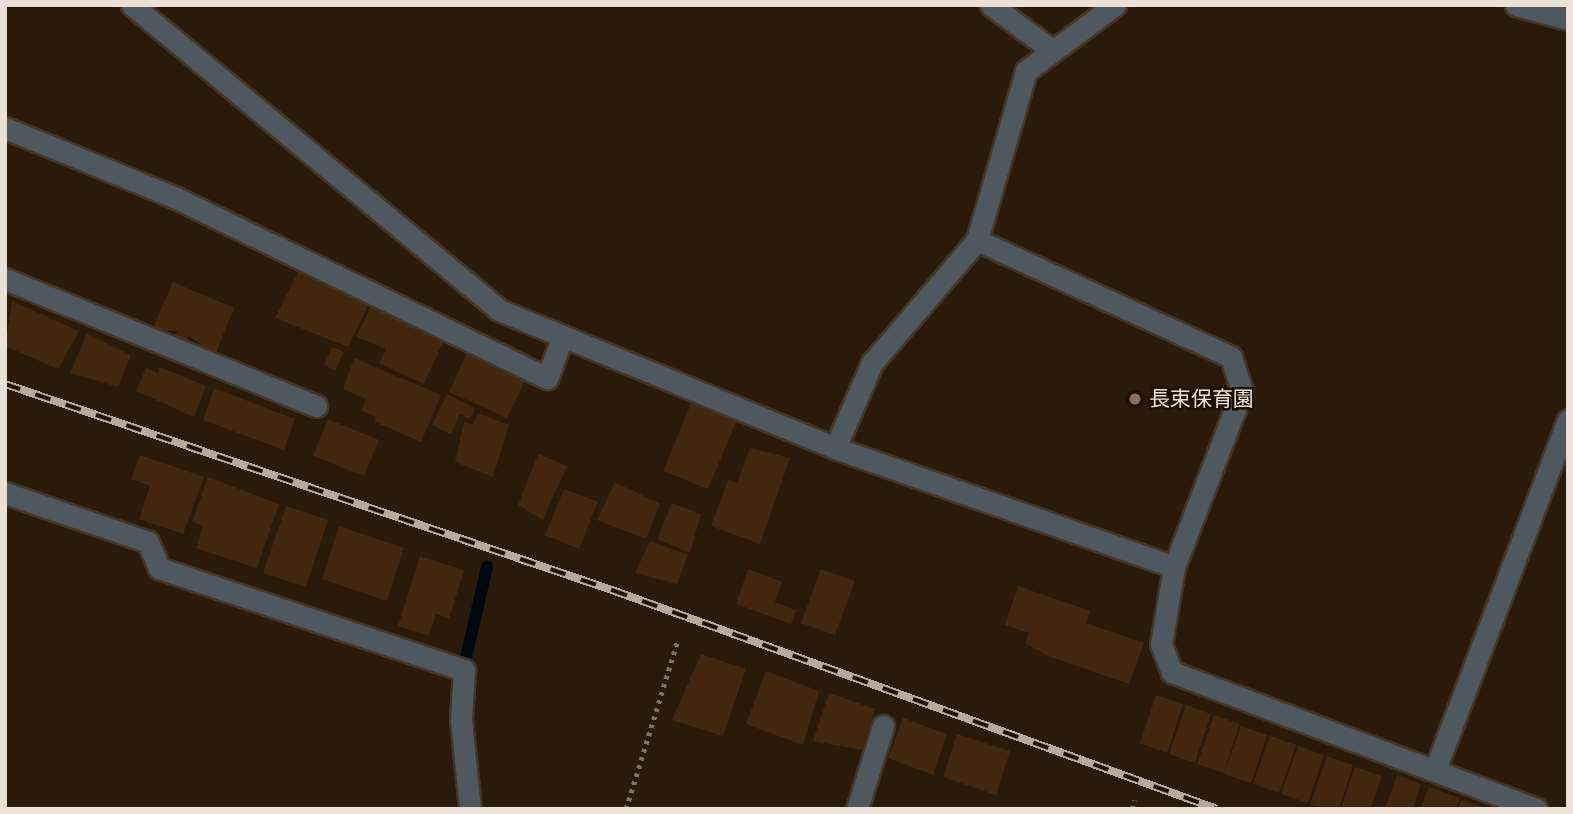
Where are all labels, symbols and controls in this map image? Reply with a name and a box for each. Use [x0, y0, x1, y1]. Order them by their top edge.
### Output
place label: 長束保育園 [1149, 386, 1254, 412]
marker: 長束保育園 [1127, 391, 1143, 407]

